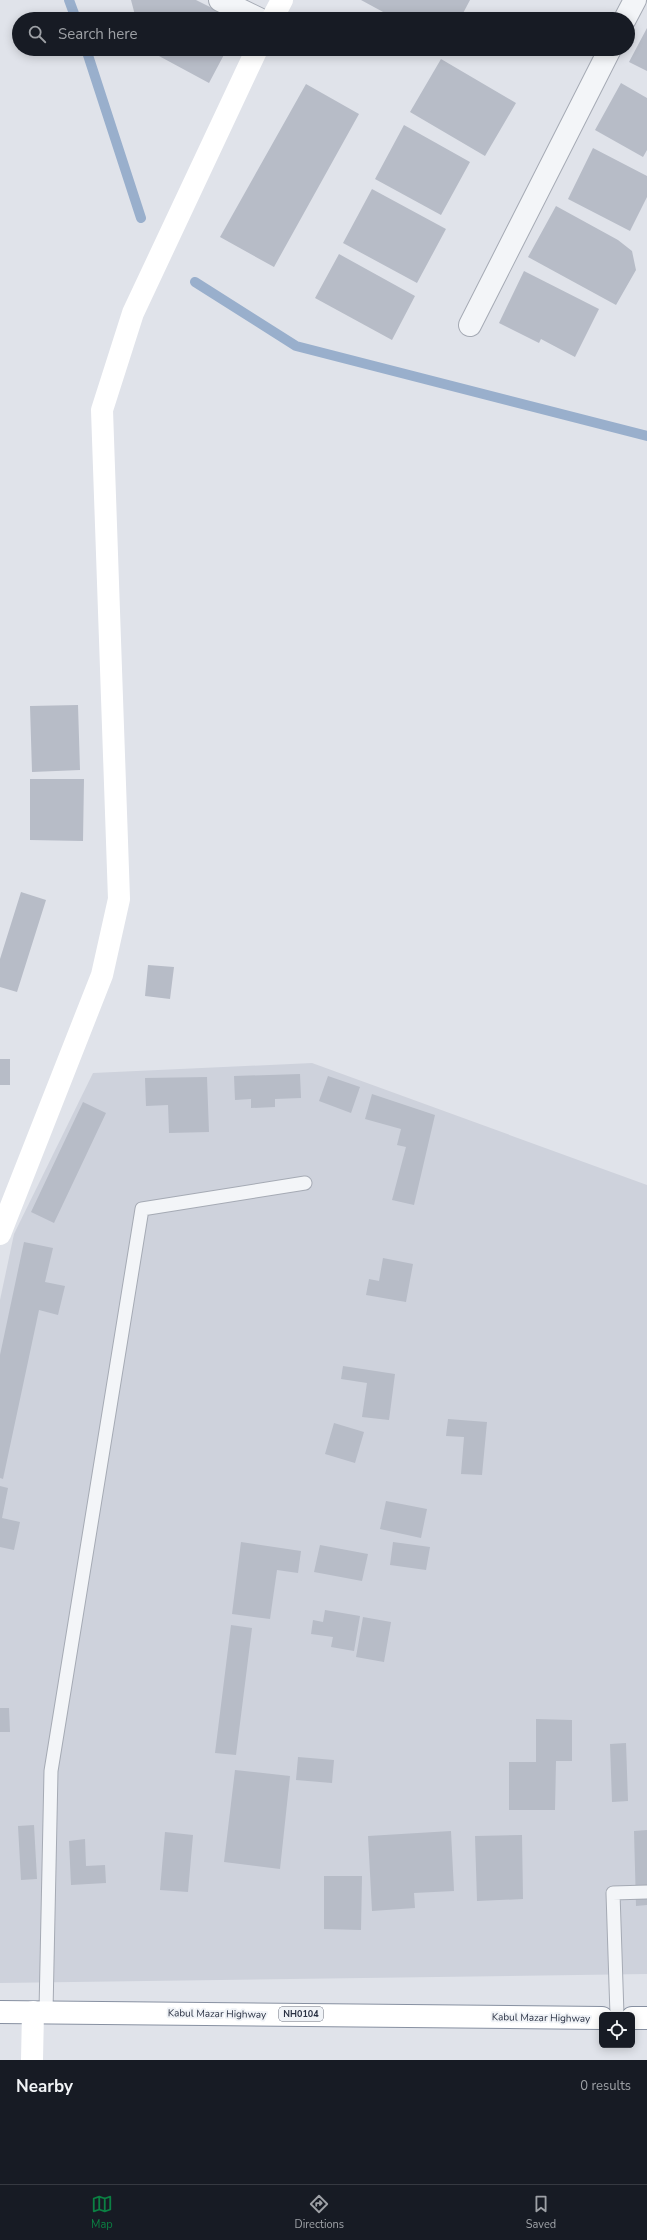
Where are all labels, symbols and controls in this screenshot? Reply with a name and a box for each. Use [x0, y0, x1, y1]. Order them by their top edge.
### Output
search box [12, 12, 635, 56]
icon: search [26, 23, 48, 45]
text: Search here [58, 24, 138, 44]
street label: Kabul Mazar Highway [168, 2006, 267, 2022]
road number: NH0104 [279, 2007, 323, 2021]
street label: Kabul Mazar Highway [492, 2010, 591, 2026]
map controls [599, 2012, 635, 2048]
button: locate [599, 2012, 635, 2048]
text: Nearby [16, 2075, 73, 2098]
text: 0 results [580, 2077, 631, 2095]
tab: Map [91, 2193, 113, 2232]
tab: Directions [295, 2193, 344, 2232]
tab: Saved [526, 2193, 556, 2232]

